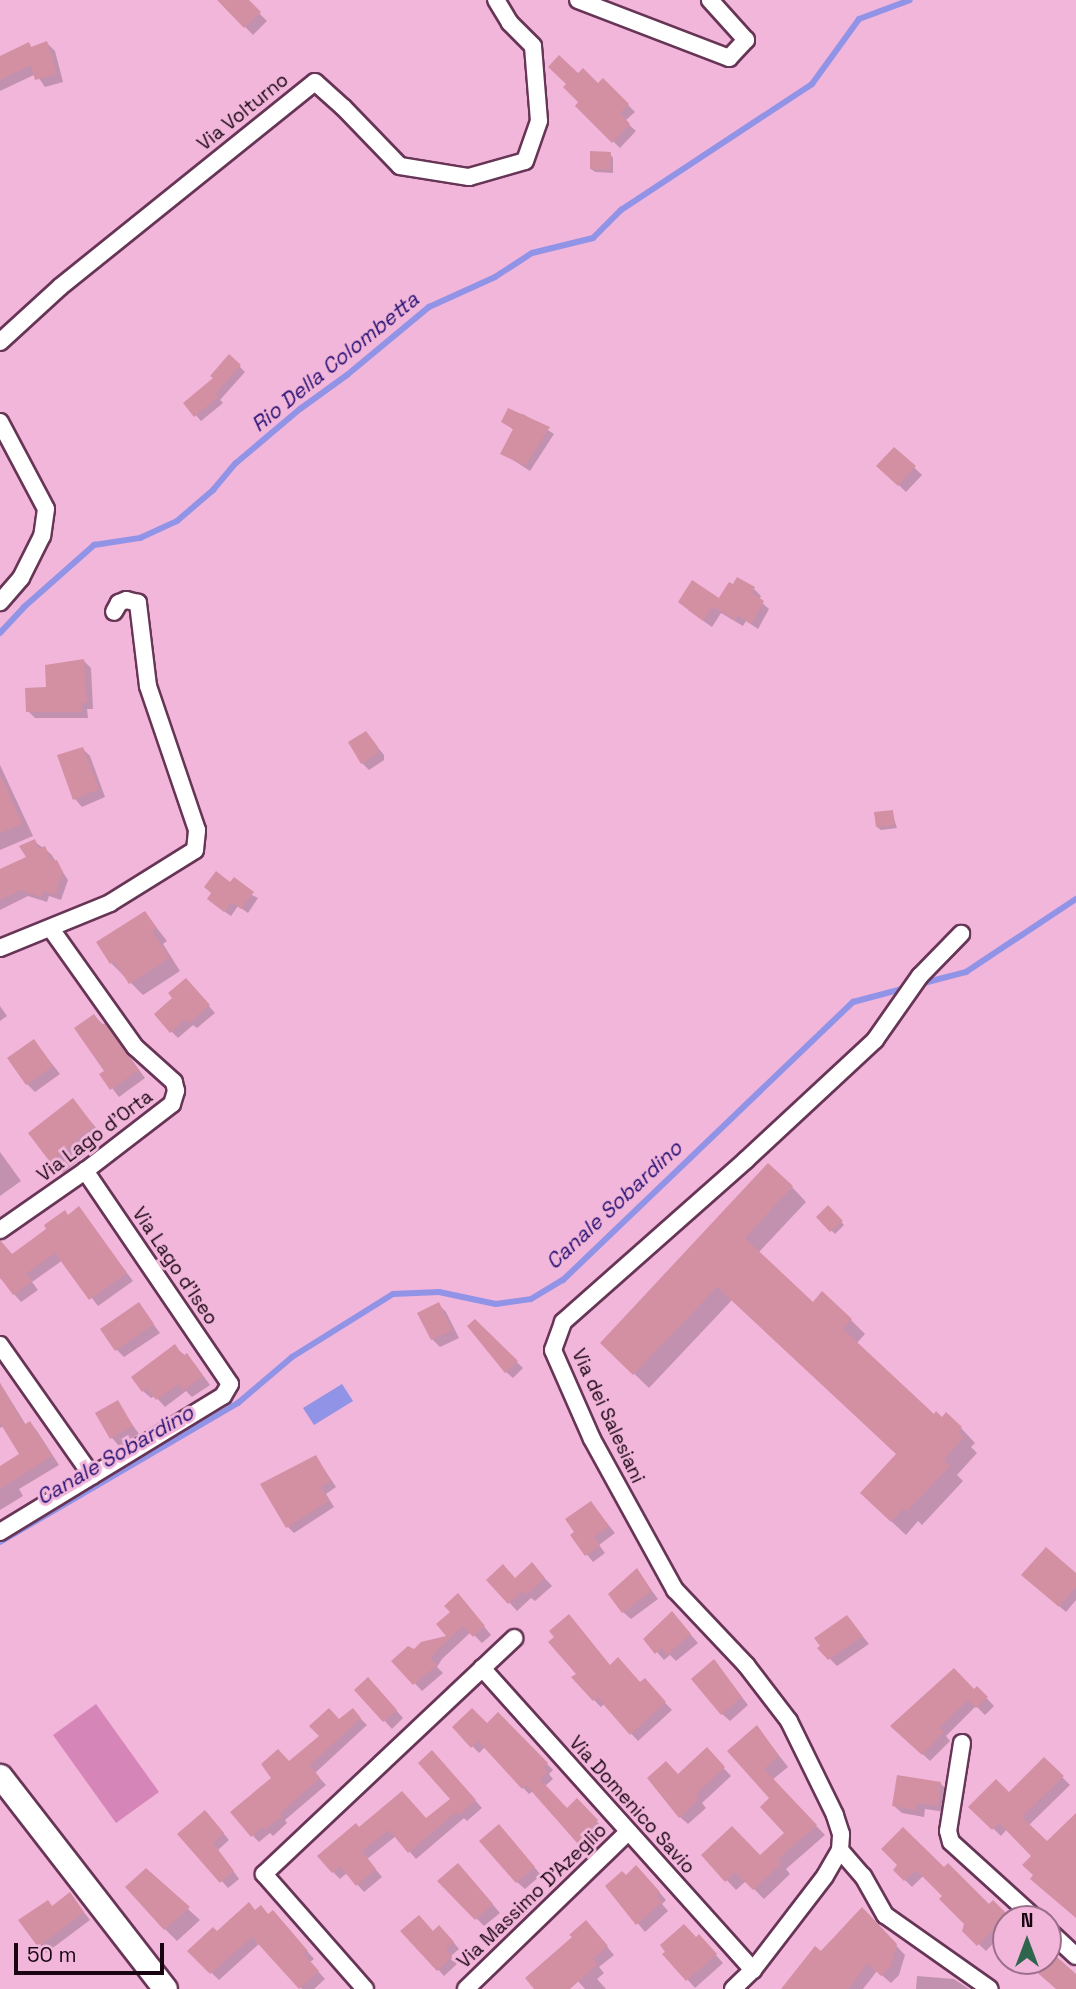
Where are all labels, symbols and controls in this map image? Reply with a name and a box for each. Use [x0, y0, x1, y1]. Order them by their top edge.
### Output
street label: Via Volturno [193, 68, 293, 156]
water label: Rio Della Colombetta [246, 287, 424, 437]
street label: Via Lago d'Orta [33, 1085, 157, 1187]
water label: Canale Sobardino [541, 1135, 687, 1275]
street label: Via Lago d'Iseo [127, 1203, 223, 1329]
street label: Via dei Salesiani [567, 1345, 649, 1487]
water label: Canale Sobardino [32, 1400, 198, 1510]
street label: Via Domenico Savio [564, 1732, 700, 1878]
street label: Via Massimo D'Azeglio [453, 1819, 611, 1973]
north arrow [992, 1905, 1062, 1975]
text: N [1021, 1908, 1033, 1933]
scale bar [18, 1930, 168, 1974]
text: 50 m [27, 1941, 77, 1968]

